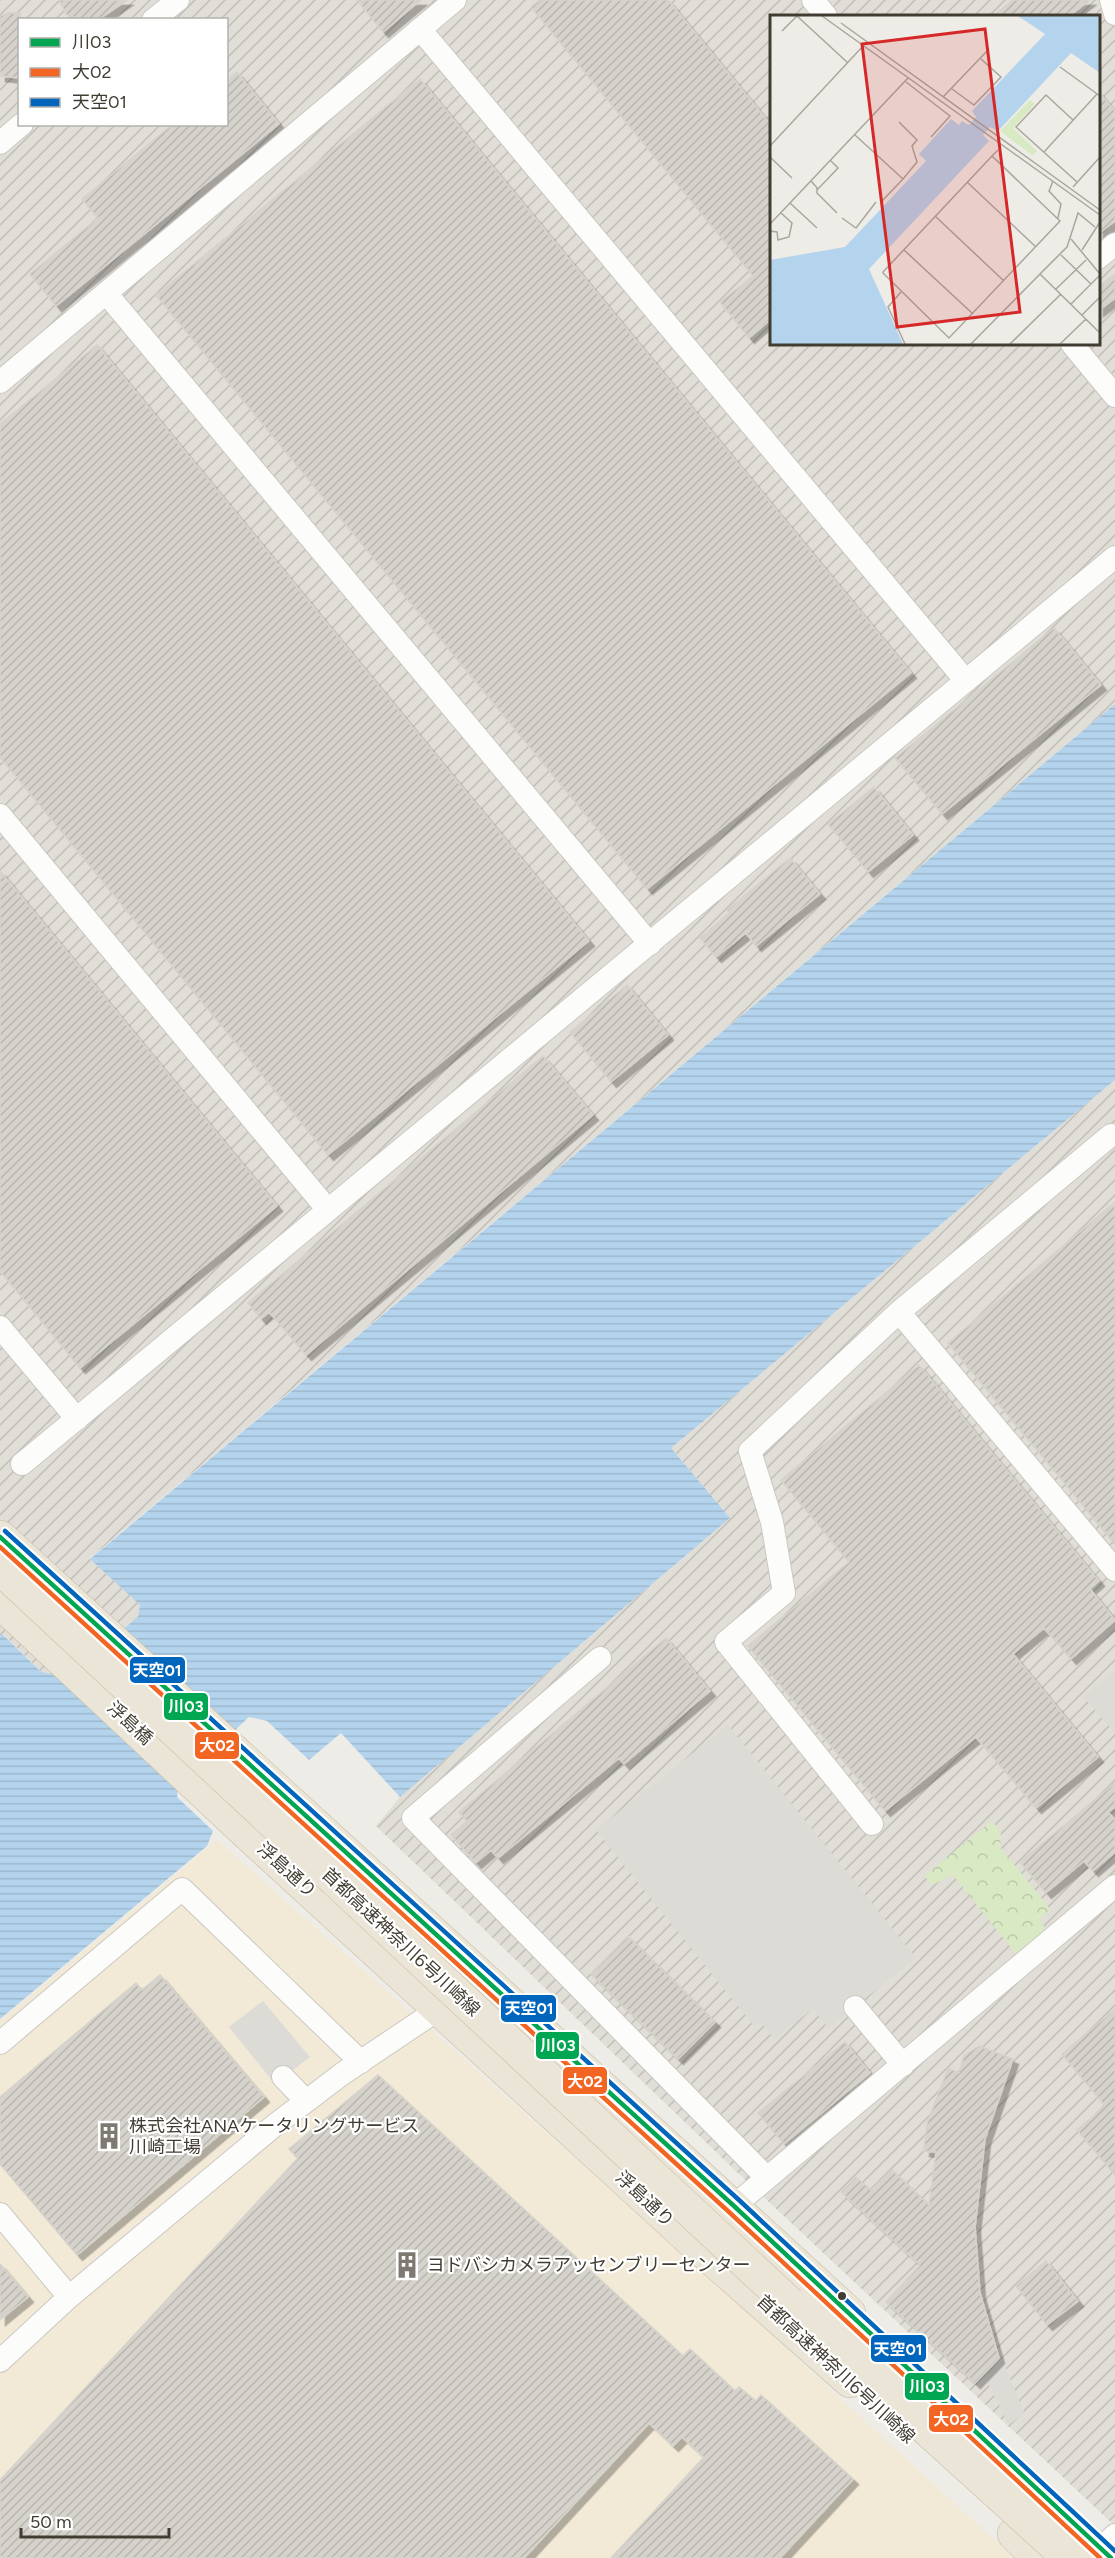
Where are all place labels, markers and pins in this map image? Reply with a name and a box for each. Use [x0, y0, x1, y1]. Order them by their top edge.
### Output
place label: 株式会社ANAケータリングサービス 川崎工場 [129, 2115, 419, 2158]
building icon: 株式会社ANAケータリングサービス 川崎工場 [94, 2121, 124, 2151]
building icon: ヨドバシカメラアッセンブリーセンター [392, 2250, 422, 2280]
place label: ヨドバシカメラアッセンブリーセンター [427, 2254, 750, 2276]
unlabelled marker [836, 2290, 848, 2302]

